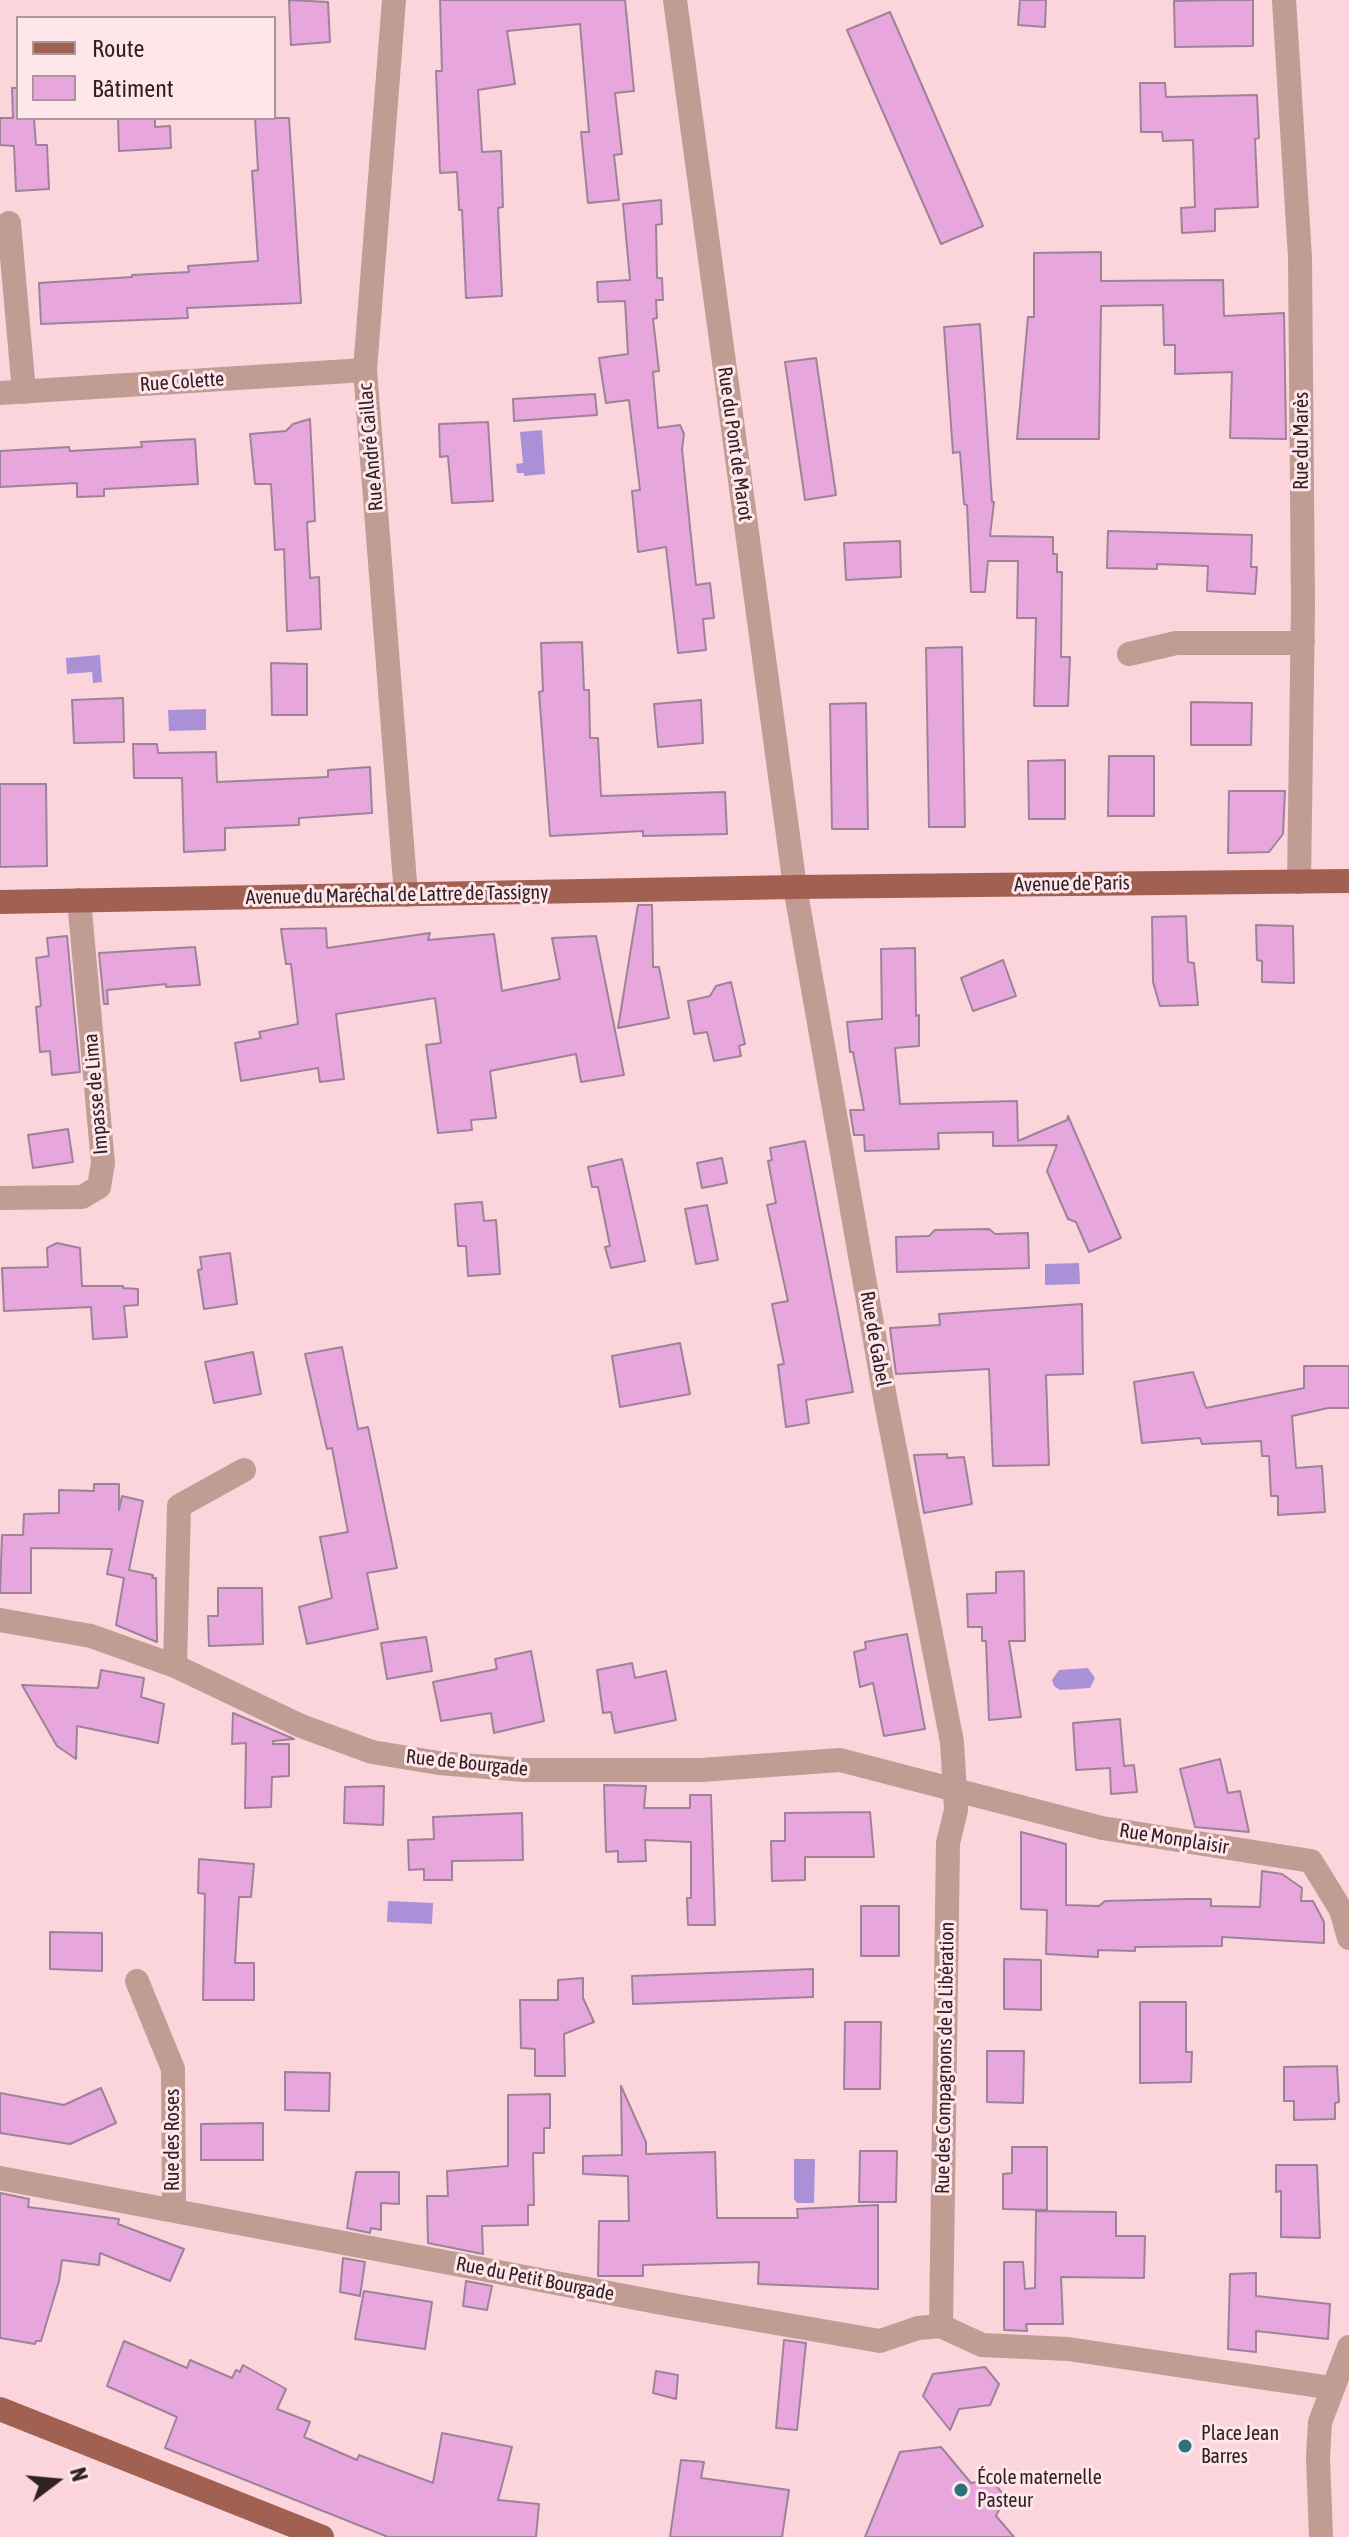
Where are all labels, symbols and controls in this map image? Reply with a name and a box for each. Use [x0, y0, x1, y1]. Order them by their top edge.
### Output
legend [16, 16, 276, 120]
text: Route [92, 35, 144, 62]
text: Bâtiment [92, 75, 174, 102]
street label: Rue du Pont de Marot [712, 365, 758, 523]
street label: Rue Colette [139, 367, 225, 397]
street label: Rue André Caillac [353, 382, 389, 512]
street label: Rue du Marès [1290, 392, 1314, 490]
street label: Avenue de Paris [1014, 871, 1130, 897]
street label: Avenue du Maréchal de Lattre de Tassigny [245, 880, 549, 910]
street label: Impasse de Lima [79, 1032, 113, 1156]
street label: Rue de Gabel [855, 1289, 895, 1389]
street label: Rue de Bourgade [405, 1745, 529, 1781]
street label: Rue Monplaisir [1118, 1819, 1230, 1859]
street label: Rue des Compagnons de la Libération [931, 1922, 959, 2194]
street label: Rue des Roses [161, 2089, 185, 2191]
street label: Rue du Petit Bourgade [454, 2252, 616, 2306]
place label: Place Jean Barres [1201, 2422, 1279, 2469]
marker: Place Jean Barres [1176, 2437, 1194, 2455]
north arrow [16, 2441, 96, 2521]
text: N [65, 2465, 93, 2484]
place label: École maternelle Pasteur [977, 2466, 1102, 2513]
marker: École maternelle Pasteur [952, 2481, 970, 2499]

